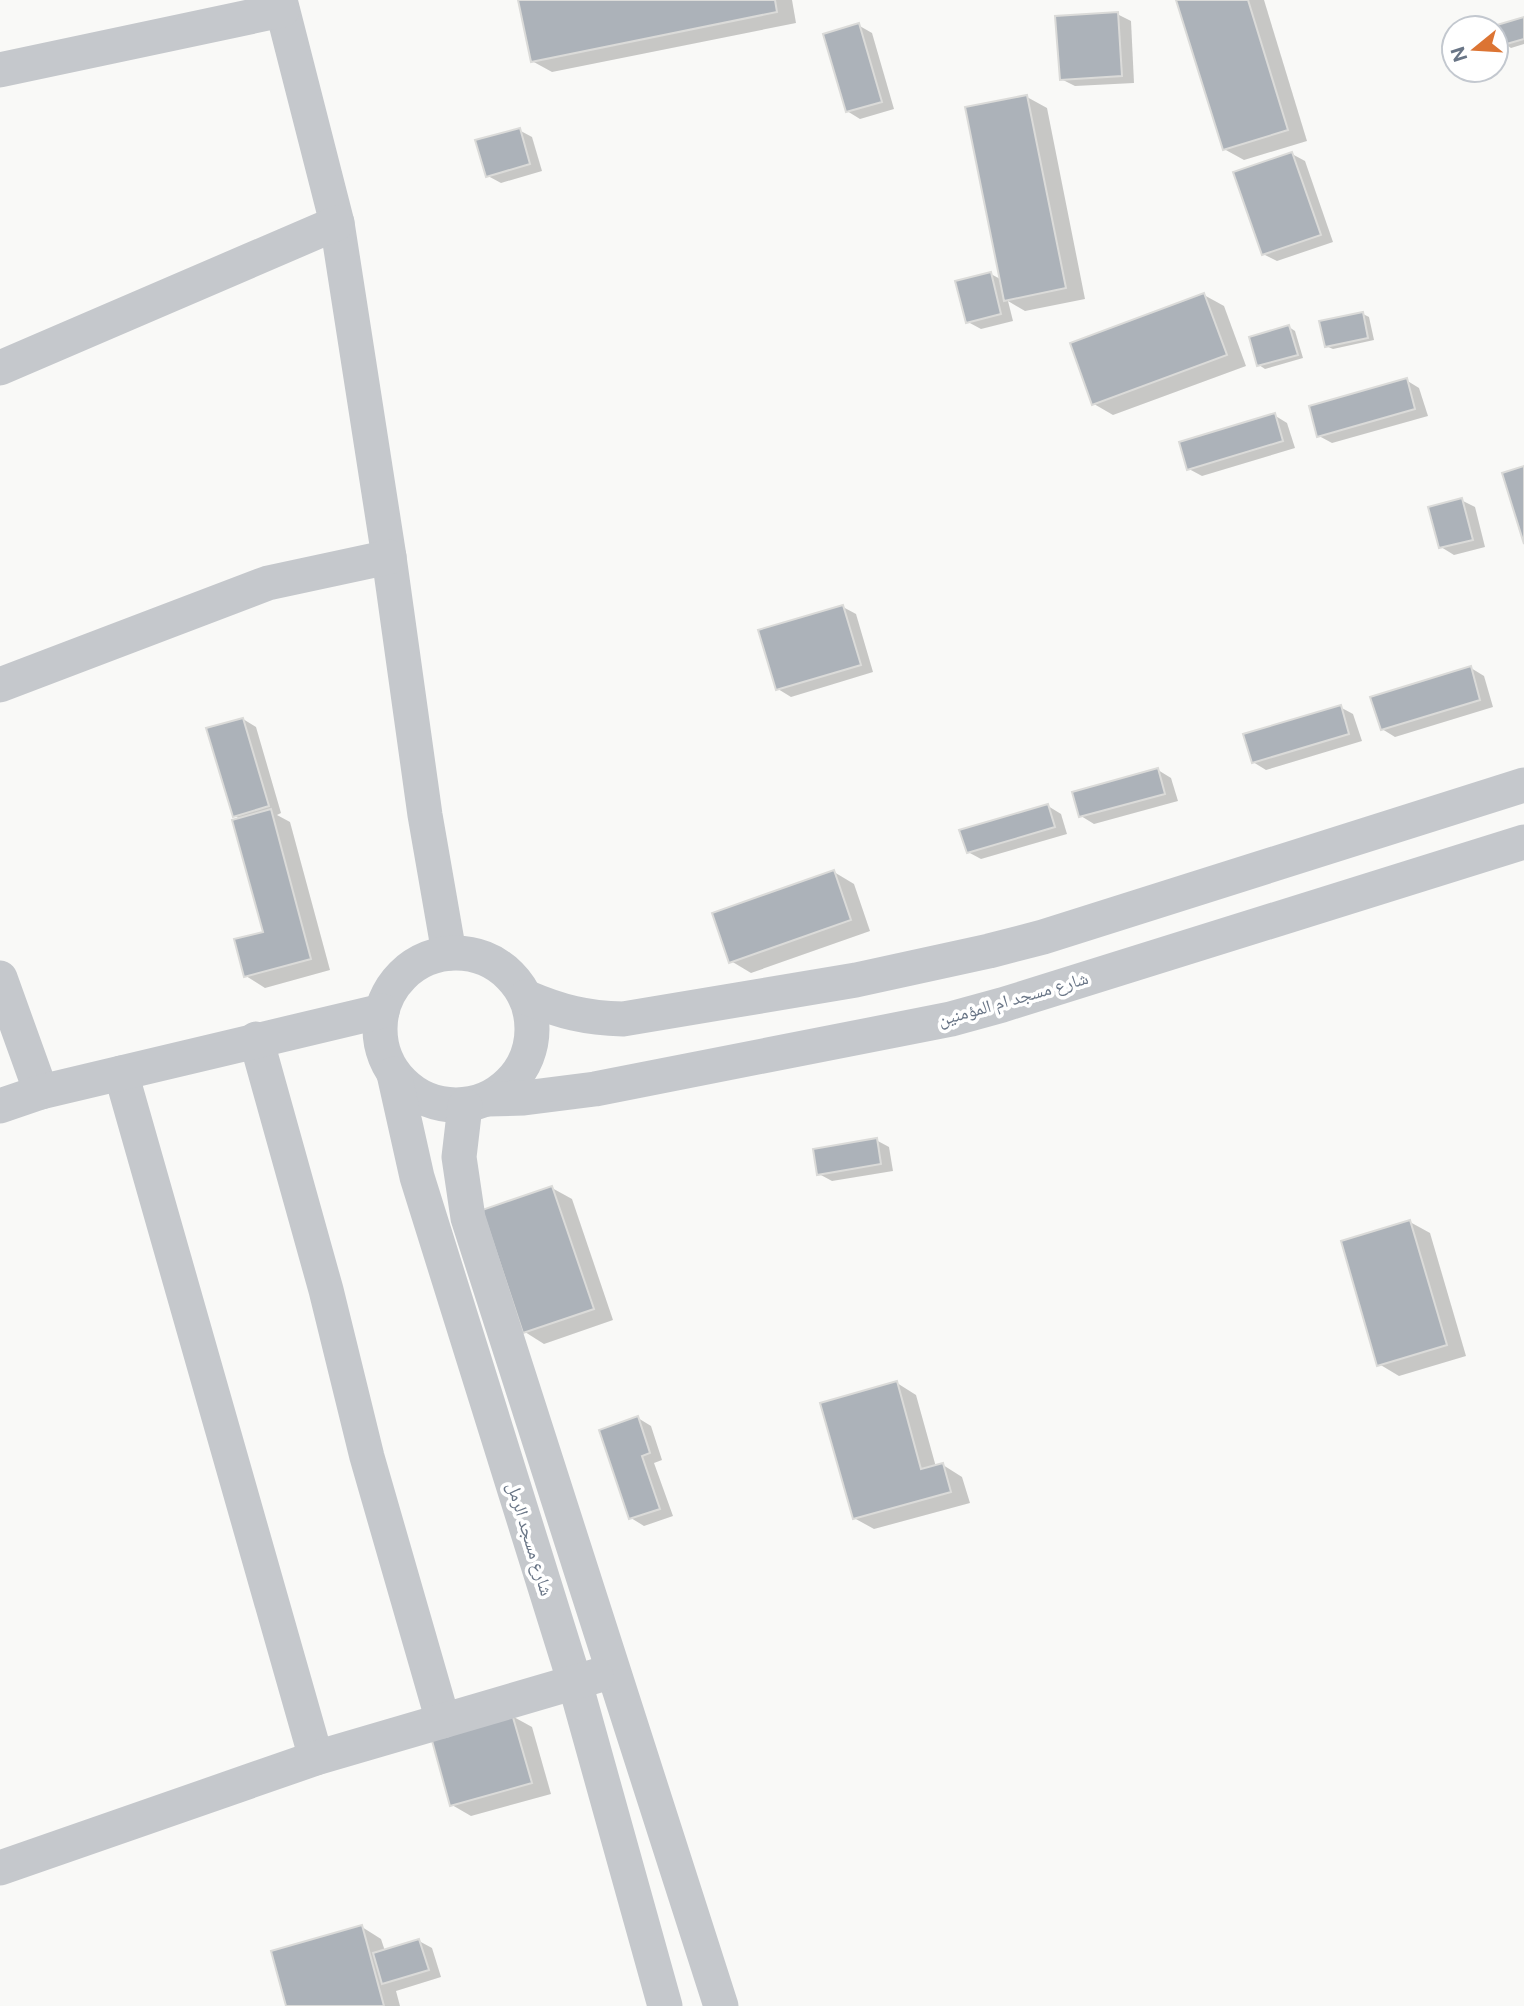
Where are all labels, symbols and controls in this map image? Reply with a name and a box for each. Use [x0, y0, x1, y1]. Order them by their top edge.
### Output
north arrow [1440, 14, 1510, 84]
text: N [1446, 44, 1472, 65]
street label: شارع مسجد ام المؤمنين [935, 967, 1091, 1032]
street label: شارع مسجد الرمل [502, 1479, 558, 1599]

